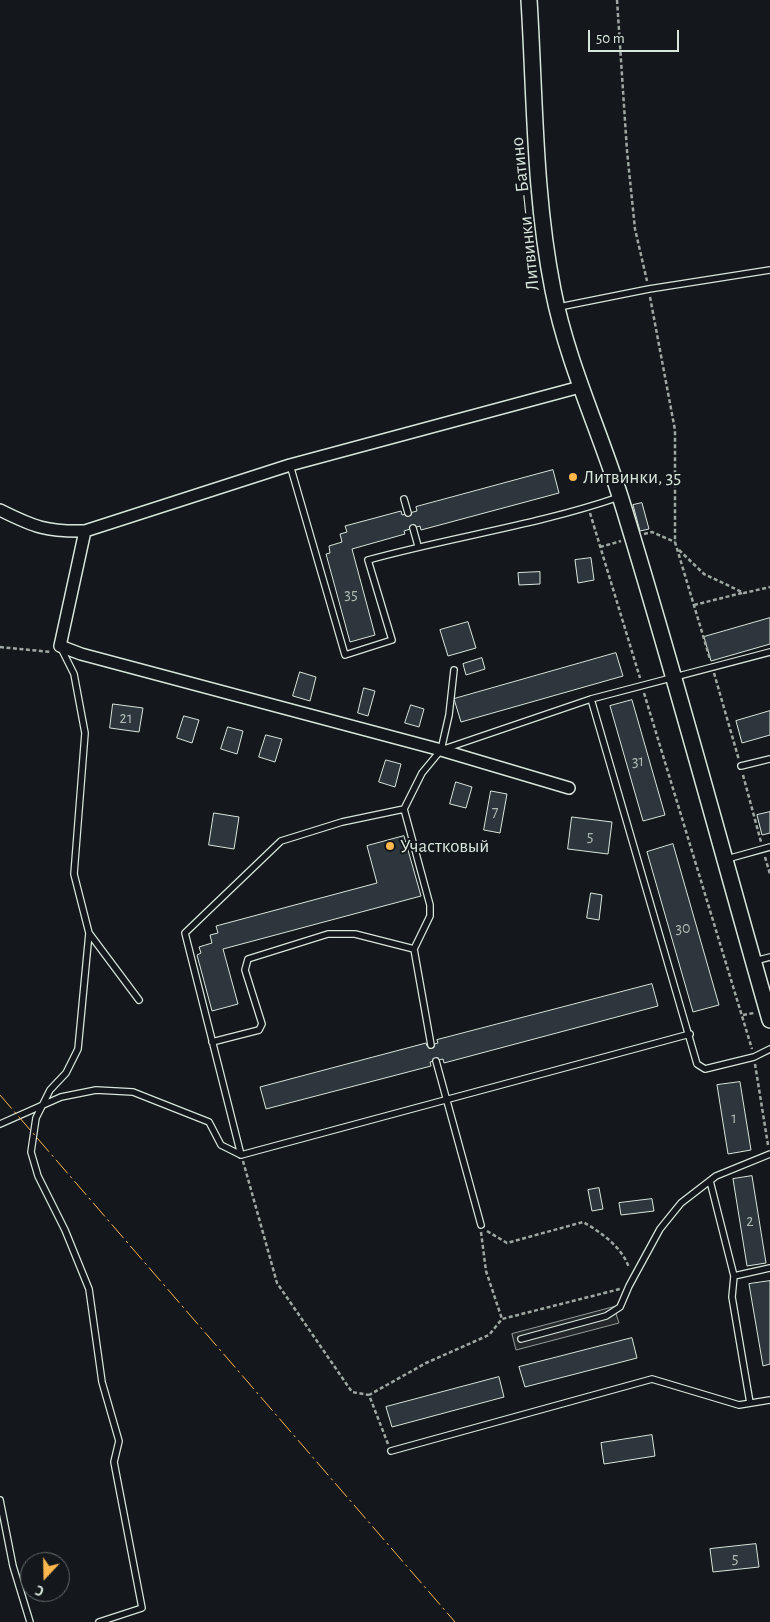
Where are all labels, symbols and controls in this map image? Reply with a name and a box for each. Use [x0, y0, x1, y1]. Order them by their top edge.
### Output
scale bar [590, 20, 681, 52]
text: 50 m [596, 31, 625, 46]
street label: Литвинки — Батино [506, 136, 544, 292]
place label: Литвинки, 35 [583, 466, 681, 488]
marker: Литвинки, 35 [567, 471, 579, 483]
house number: 35 [344, 584, 358, 604]
house number: 21 [120, 708, 132, 728]
house number: 31 [632, 751, 644, 771]
house number: 7 [492, 802, 498, 822]
house number: 5 [587, 826, 593, 846]
place label: Участковый [400, 835, 489, 857]
marker: Участковый [384, 840, 396, 852]
house number: 30 [675, 918, 691, 938]
house number: 1 [731, 1108, 737, 1128]
house number: 2 [746, 1211, 754, 1231]
house number: 5 [732, 1548, 738, 1568]
north arrow [20, 1552, 70, 1602]
text: С [34, 1582, 46, 1598]

